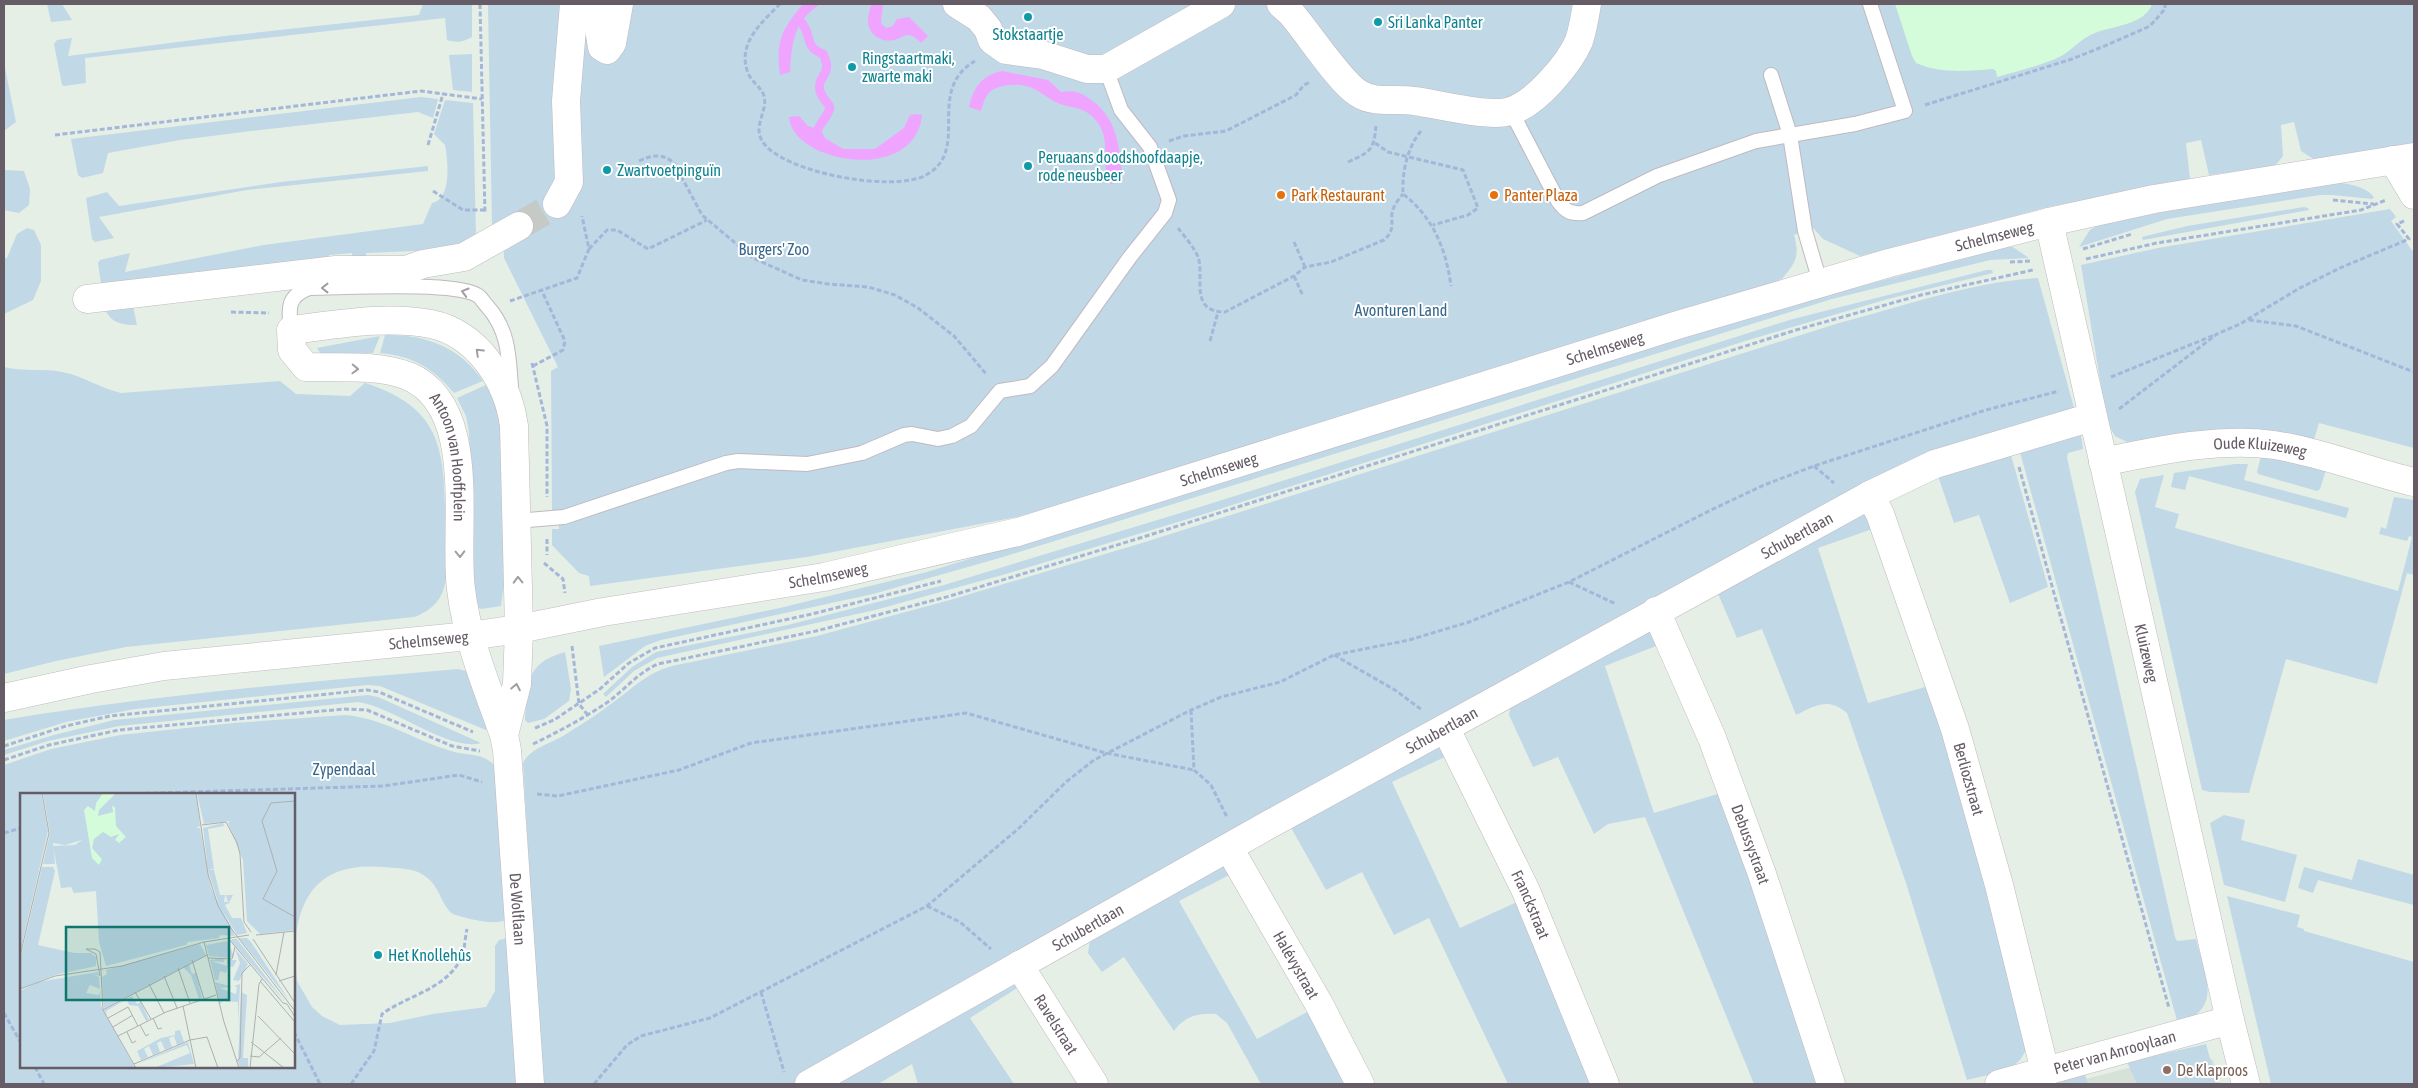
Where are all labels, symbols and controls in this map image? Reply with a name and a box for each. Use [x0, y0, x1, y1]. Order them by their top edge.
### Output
marker: Stokstaartje [1022, 11, 1034, 23]
place label: Sri Lanka Panter [1388, 13, 1483, 31]
marker: Sri Lanka Panter [1372, 16, 1384, 28]
place label: Stokstaartje [993, 25, 1063, 44]
place label: Ringstaartmaki, zwarte maki [862, 49, 955, 85]
marker: Ringstaartmaki, zwarte maki [846, 61, 858, 73]
place label: Peruaans doodshoofdaapje, rode neusbeer [1038, 148, 1203, 184]
marker: Peruaans doodshoofdaapje, rode neusbeer [1022, 160, 1034, 172]
place label: Zwartvoetpinguïn [617, 161, 721, 180]
marker: Zwartvoetpinguïn [601, 164, 613, 176]
place label: Park Restaurant [1291, 186, 1385, 204]
place label: Panter Plaza [1504, 186, 1578, 204]
marker: Park Restaurant [1275, 189, 1287, 201]
marker: Panter Plaza [1488, 189, 1500, 201]
street label: Schelmseweg [1953, 217, 2035, 255]
park label: Burgers' Zoo [739, 240, 809, 259]
one-way arrow [321, 283, 329, 293]
one-way arrow [461, 287, 470, 298]
park label: Avonturen Land [1355, 301, 1447, 319]
street label: Schelmseweg [1564, 327, 1646, 368]
one-way arrow [476, 349, 485, 358]
one-way arrow [351, 363, 359, 374]
street label: Antoon van Hooffplein [426, 389, 469, 522]
street label: Oude Kluizeweg [2213, 434, 2309, 461]
street label: Schelmseweg [1178, 449, 1260, 490]
street label: Schubertlaan [1758, 508, 1836, 562]
one-way arrow [455, 550, 465, 558]
street label: Schelmseweg [788, 558, 870, 591]
one-way arrow [513, 576, 523, 584]
street label: Kluizeweg [2131, 622, 2162, 685]
street label: Schelmseweg [388, 627, 469, 653]
one-way arrow [510, 683, 520, 692]
street label: Schubertlaan [1403, 703, 1481, 757]
street label: Berliozstraat [1950, 740, 1988, 818]
park label: Zypendaal [312, 760, 376, 779]
inset map [20, 793, 295, 1068]
street label: Debussystraat [1728, 802, 1774, 887]
street label: Franckstraat [1508, 867, 1554, 942]
street label: De Wolflaan [506, 872, 529, 946]
street label: Schubertlaan [1049, 900, 1127, 954]
street label: Halévystraat [1270, 928, 1323, 1002]
place label: Het Knollehûs [388, 946, 472, 964]
marker: Het Knollehûs [372, 949, 384, 961]
street label: Ravelstraat [1031, 991, 1082, 1058]
street label: Peter van Anrooylaan [2051, 1026, 2178, 1077]
place label: De Klaproos [2177, 1061, 2248, 1080]
marker: De Klaproos [2161, 1064, 2173, 1076]

